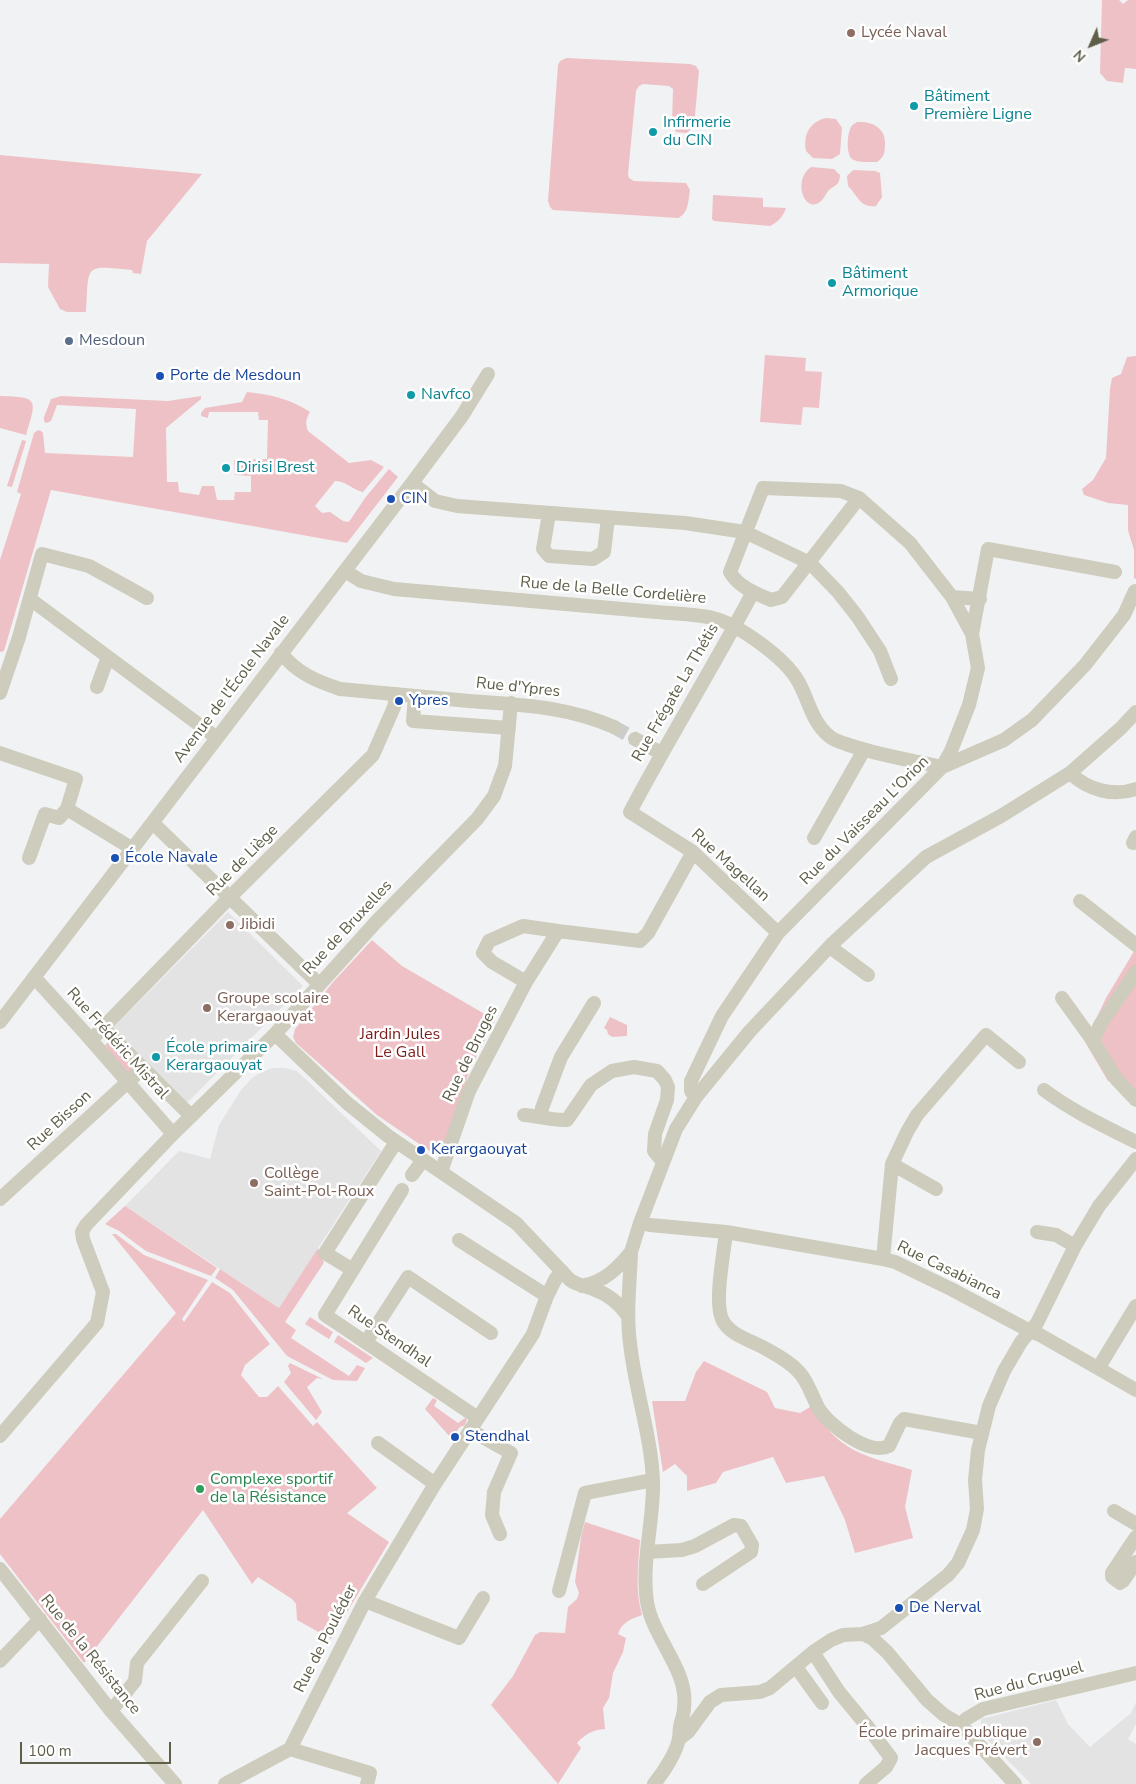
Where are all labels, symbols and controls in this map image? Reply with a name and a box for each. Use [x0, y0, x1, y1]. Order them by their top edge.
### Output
north arrow [1066, 20, 1116, 70]
place label: Lycée Naval [861, 23, 947, 43]
marker: Lycée Naval [845, 27, 857, 39]
text: N [1069, 45, 1090, 66]
place label: Bâtiment Première Ligne [924, 87, 1032, 125]
marker: Bâtiment Première Ligne [908, 100, 920, 112]
place label: Infirmerie du CIN [663, 113, 731, 151]
marker: Infirmerie du CIN [647, 126, 659, 138]
place label: Bâtiment Armorique [842, 264, 918, 302]
marker: Bâtiment Armorique [826, 277, 838, 289]
place label: Mesdoun [79, 331, 145, 351]
marker: Mesdoun [63, 335, 75, 347]
place label: Porte de Mesdoun [170, 366, 301, 386]
marker: Porte de Mesdoun [154, 370, 166, 382]
place label: Navfco [421, 385, 471, 405]
marker: Navfco [405, 389, 417, 401]
place label: Dirisi Brest [236, 458, 315, 478]
marker: Dirisi Brest [220, 462, 232, 474]
place label: CIN [401, 489, 428, 509]
marker: CIN [385, 493, 397, 505]
street label: Rue de la Belle Cordelière [519, 573, 707, 609]
street label: Avenue de l'École Navale [170, 611, 294, 767]
street label: Rue Frégate La Thétis [629, 620, 723, 766]
street label: Rue d'Ypres [475, 674, 561, 702]
place label: Ypres [409, 691, 448, 711]
marker: Ypres [393, 695, 405, 707]
street label: Rue du Vaisseau L'Orion [797, 753, 933, 889]
street label: Rue de Liège [203, 821, 283, 901]
street label: Rue Magellan [687, 826, 773, 906]
place label: École Navale [125, 848, 218, 868]
marker: École Navale [109, 852, 121, 864]
street label: Rue de Bruxelles [299, 877, 397, 979]
place label: Jibidi [240, 915, 275, 935]
marker: Jibidi [224, 919, 236, 931]
street label: Rue Frédéric Mistral [62, 984, 172, 1104]
place label: Groupe scolaire Kerargaouyat [217, 989, 329, 1027]
marker: Groupe scolaire Kerargaouyat [201, 1002, 213, 1014]
street label: Rue de Bruges [439, 1002, 503, 1106]
park label: Jardin Jules Le Gall [360, 1025, 440, 1063]
place label: École primaire Kerargaouyat [166, 1038, 267, 1076]
marker: École primaire Kerargaouyat [150, 1051, 162, 1063]
street label: Rue Bisson [24, 1087, 96, 1155]
place label: Kerargaouyat [431, 1140, 527, 1160]
marker: Kerargaouyat [415, 1144, 427, 1156]
place label: Collège Saint-Pol-Roux [264, 1164, 374, 1202]
marker: Collège Saint-Pol-Roux [248, 1177, 260, 1189]
street label: Rue Casabianca [894, 1237, 1004, 1305]
street label: Rue Stendhal [343, 1302, 435, 1372]
place label: Stendhal [465, 1427, 530, 1447]
marker: Stendhal [449, 1431, 461, 1443]
place label: Complexe sportif de la Résistance [210, 1470, 333, 1508]
marker: Complexe sportif de la Résistance [194, 1483, 206, 1495]
street label: Rue de Pouléder [291, 1582, 361, 1696]
street label: Rue de la Résistance [36, 1591, 144, 1719]
place label: De Nerval [909, 1598, 981, 1618]
marker: De Nerval [893, 1602, 905, 1614]
street label: Rue du Cruguel [973, 1658, 1085, 1706]
place label: École primaire publique Jacques Prévert [859, 1723, 1027, 1761]
scale bar [22, 1732, 174, 1764]
marker: École primaire publique Jacques Prévert [1031, 1736, 1043, 1748]
text: 100 m [28, 1741, 72, 1761]

